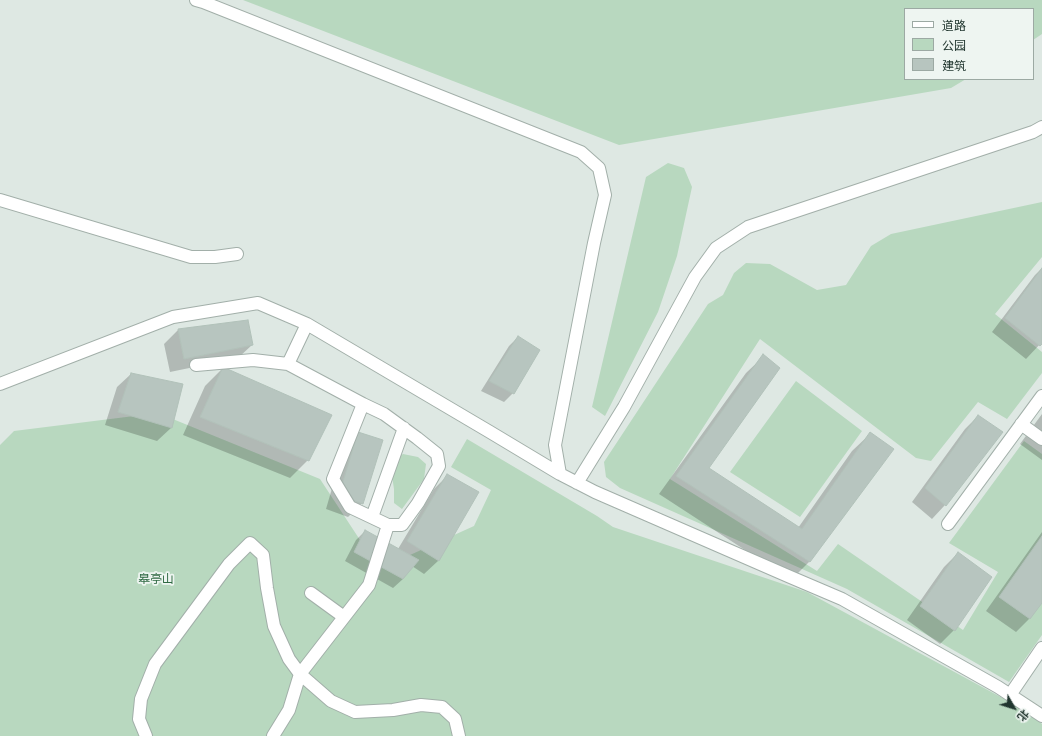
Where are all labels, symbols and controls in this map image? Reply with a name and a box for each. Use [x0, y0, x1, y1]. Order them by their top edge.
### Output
legend [904, 8, 1034, 80]
text: 道路 [942, 19, 966, 33]
text: 公园 [942, 39, 966, 53]
text: 建筑 [942, 59, 966, 73]
park label: 皋亭山 [138, 573, 174, 587]
north arrow [994, 688, 1034, 728]
text: 北 [1015, 708, 1031, 724]

